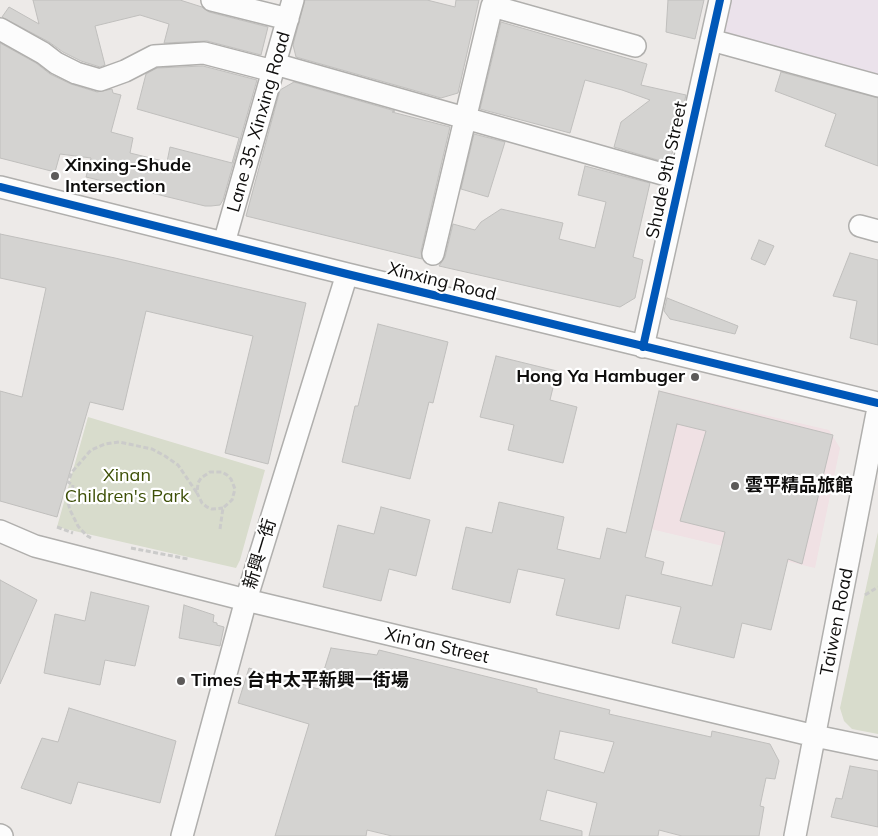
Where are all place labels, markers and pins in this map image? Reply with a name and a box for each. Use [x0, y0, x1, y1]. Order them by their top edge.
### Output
place label: Xinxing-Shude Intersection [65, 155, 191, 198]
marker: Xinxing-Shude Intersection [49, 170, 61, 182]
place label: Hong Ya Hambuger [516, 366, 685, 388]
marker: Hong Ya Hambuger [689, 371, 701, 383]
place label: 雲平精品旅館 [745, 475, 853, 497]
marker: 雲平精品旅館 [729, 480, 741, 492]
place label: Times 台中太平新興一街場 [191, 670, 409, 692]
marker: Times 台中太平新興一街場 [175, 675, 187, 687]

